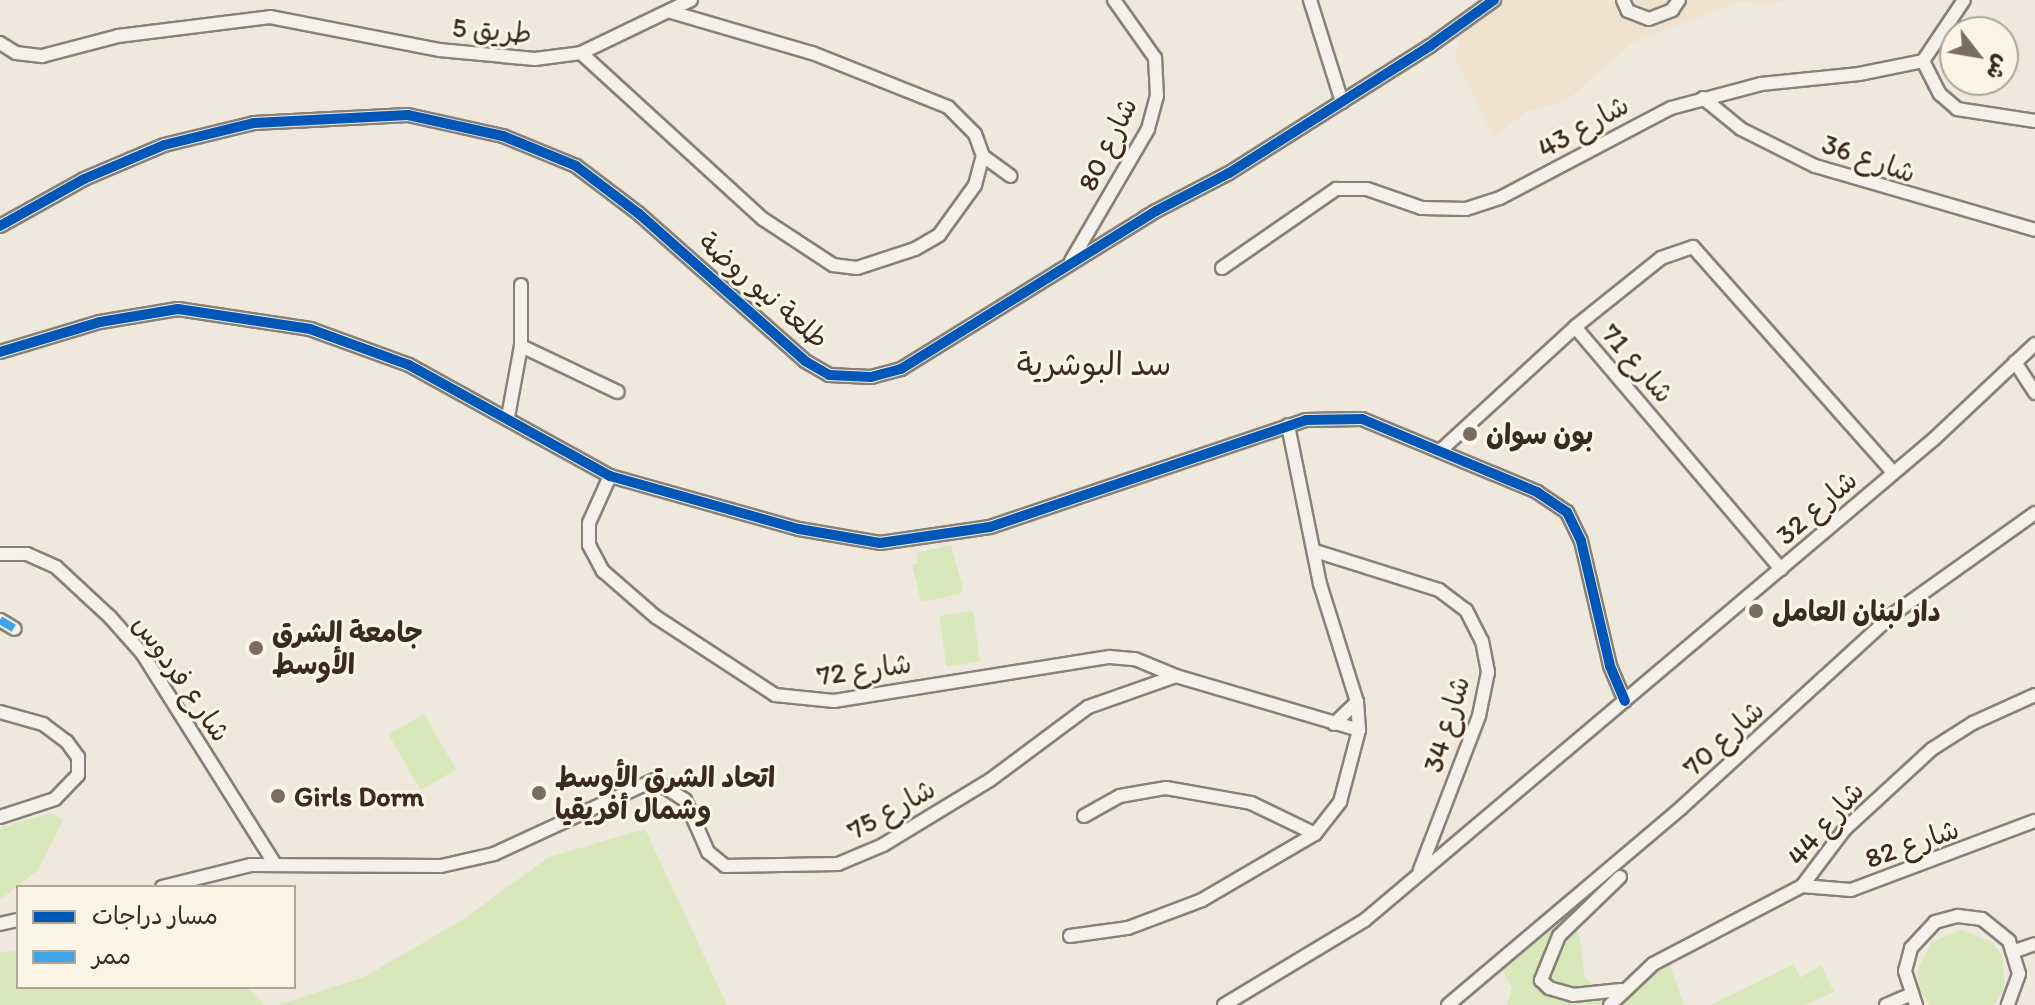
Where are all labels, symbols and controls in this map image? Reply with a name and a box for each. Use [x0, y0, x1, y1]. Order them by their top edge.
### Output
street label: طريق 5 [451, 10, 533, 50]
north arrow [1939, 16, 2019, 96]
text: ش [1980, 50, 2016, 85]
street label: شارع 43 [1532, 87, 1634, 165]
street label: شارع 80 [1070, 92, 1144, 196]
street label: شارع 36 [1818, 126, 1920, 190]
street label: طلعة نيو روضة [692, 225, 836, 355]
street label: شارع 71 [1595, 317, 1681, 409]
district label: سد البوشرية [1017, 345, 1171, 383]
place label: بون سوان [1486, 417, 1593, 451]
marker: بون سوان [1461, 425, 1479, 443]
street label: شارع 32 [1768, 463, 1864, 551]
place label: دار لبنان العامل [1772, 594, 1941, 628]
marker: دار لبنان العامل [1747, 602, 1765, 620]
street label: شارع فردوس [126, 608, 238, 748]
place label: جامعة الشرق الأوسط [272, 615, 423, 681]
marker: جامعة الشرق الأوسط [247, 639, 265, 657]
street label: شارع 72 [814, 646, 914, 692]
street label: شارع 34 [1415, 672, 1477, 776]
street label: شارع 70 [1675, 693, 1771, 783]
place label: اتحاد الشرق الأوسط وشمال أفريقيا [555, 760, 775, 826]
street label: شارع 75 [841, 771, 941, 847]
street label: شارع 44 [1779, 774, 1871, 872]
place label: Girls Dorm [294, 779, 425, 813]
marker: اتحاد الشرق الأوسط وشمال أفريقيا [530, 784, 548, 802]
marker: Girls Dorm [269, 787, 287, 805]
street label: شارع 82 [1861, 811, 1963, 875]
legend [16, 885, 296, 989]
text: مسار دراجات [92, 901, 218, 930]
text: ممر [92, 941, 131, 970]

